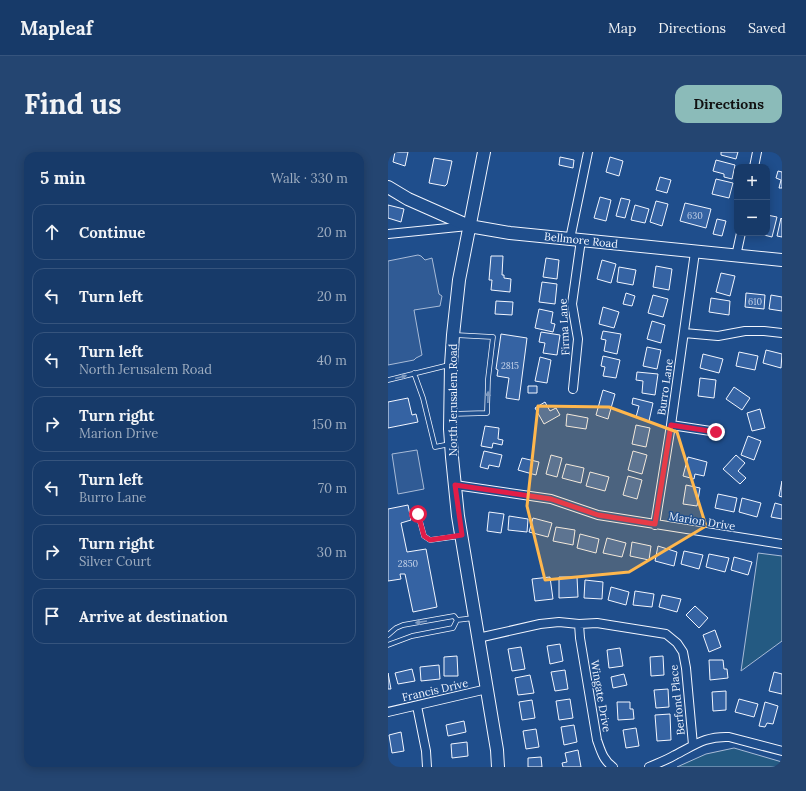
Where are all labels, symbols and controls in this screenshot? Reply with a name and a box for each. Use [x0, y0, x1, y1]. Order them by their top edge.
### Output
text: Mapleaf [20, 16, 93, 40]
text: Map [608, 19, 636, 37]
text: Directions [658, 19, 726, 37]
text: Saved [748, 19, 786, 37]
button: Directions [675, 85, 782, 123]
text: Find us [24, 86, 122, 122]
map controls [734, 164, 770, 236]
button: + [734, 164, 770, 200]
text: 5 min [40, 167, 86, 189]
text: Walk · 330 m [271, 170, 348, 187]
button: − [734, 200, 770, 236]
house number: 630 [687, 210, 703, 221]
icon: ahead [41, 221, 63, 243]
text: Continue [79, 223, 145, 242]
text: 20 m [317, 224, 347, 241]
street label: Bellmore Road [543, 229, 619, 251]
icon: left [41, 285, 63, 307]
text: Turn left [79, 287, 143, 306]
text: 20 m [317, 288, 347, 305]
house number: 610 [748, 296, 762, 307]
street label: Firma Lane [556, 298, 572, 356]
text: Turn left [79, 342, 143, 361]
street label: North Jerusalem Road [446, 343, 460, 456]
icon: left [41, 349, 63, 371]
text: 40 m [317, 352, 347, 369]
street label: Burro Lane [654, 358, 676, 416]
house number: 2815 [501, 360, 519, 371]
text: North Jerusalem Road [79, 361, 212, 378]
one-way arrow [395, 374, 407, 380]
one-way arrow [485, 390, 491, 403]
text: Turn right [79, 406, 155, 425]
icon: right [41, 413, 63, 435]
text: 150 m [312, 416, 347, 433]
route end [707, 423, 725, 441]
text: Marion Drive [79, 425, 158, 442]
text: Turn left [79, 470, 143, 489]
icon: left [41, 477, 63, 499]
text: 70 m [318, 480, 347, 497]
text: Burro Lane [79, 489, 146, 506]
route start [409, 505, 427, 523]
street label: Marion Drive [668, 509, 736, 533]
text: Turn right [79, 534, 155, 553]
icon: right [41, 541, 63, 563]
text: 30 m [317, 544, 347, 561]
text: Silver Court [79, 553, 151, 570]
house number: 2850 [398, 558, 419, 569]
icon: arrive [41, 605, 63, 627]
text: Arrive at destination [79, 607, 228, 626]
one-way arrow [415, 619, 428, 625]
street label: Wingate Drive [588, 659, 614, 733]
street label: Berfond Place [666, 664, 688, 736]
street label: Francis Drive [401, 676, 469, 704]

